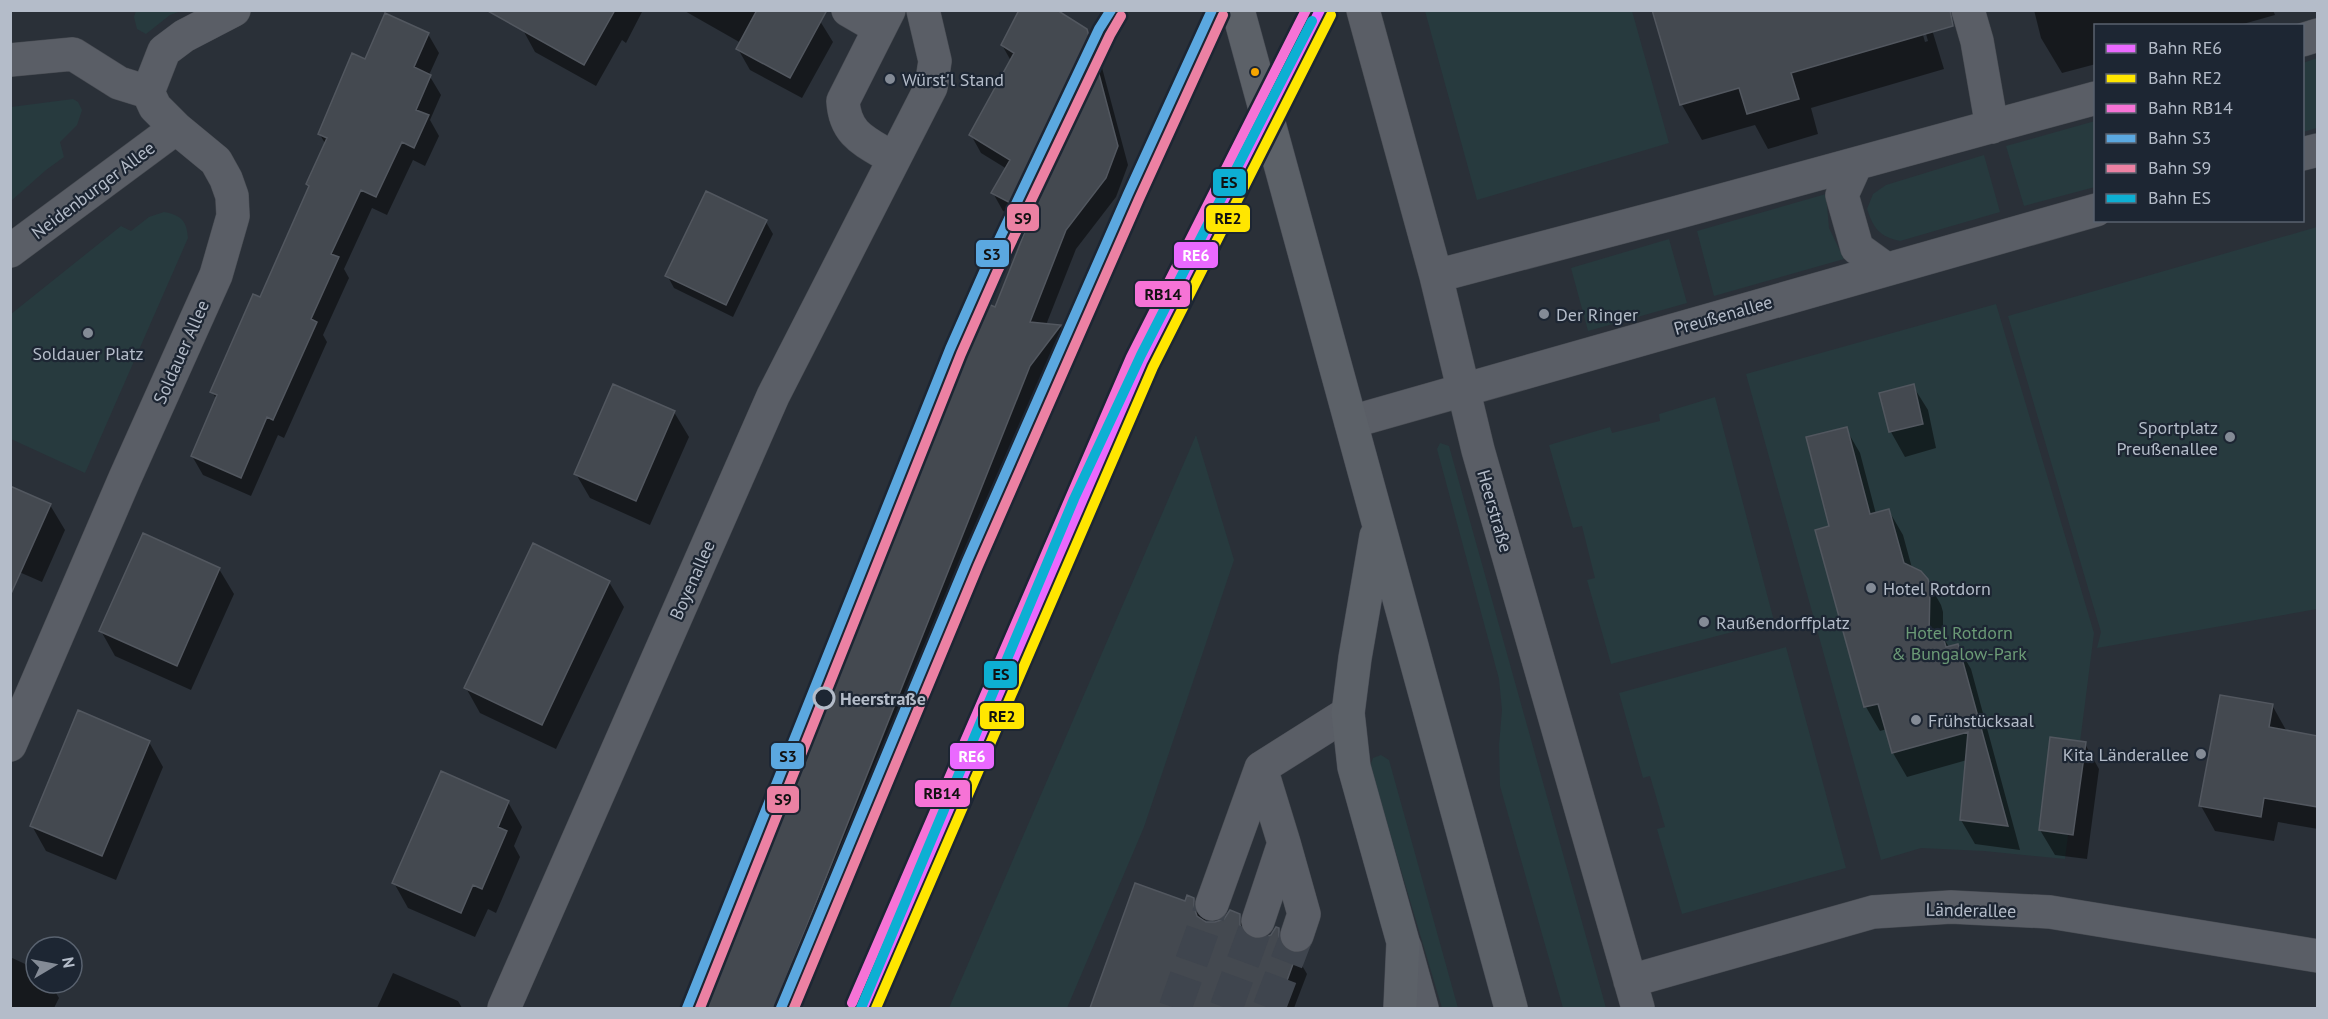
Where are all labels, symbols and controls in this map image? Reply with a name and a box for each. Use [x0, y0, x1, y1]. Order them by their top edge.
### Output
legend [2094, 24, 2304, 222]
text: Bahn RE6 [2148, 36, 2222, 59]
unlabelled marker [1249, 66, 1261, 78]
text: Bahn RE2 [2148, 66, 2222, 89]
place label: Würst'l Stand [902, 68, 1004, 91]
marker: Würst'l Stand [883, 72, 897, 86]
text: Bahn RB14 [2148, 96, 2233, 119]
text: Bahn S3 [2148, 126, 2211, 149]
street label: Neidenburger Allee [27, 136, 159, 244]
text: Bahn S9 [2148, 156, 2211, 179]
line badge: ES [1212, 168, 1247, 197]
text: ES [1221, 172, 1237, 192]
text: Bahn ES [2148, 186, 2211, 209]
line badge: S9 [1006, 203, 1040, 232]
line badge: RE2 [1205, 204, 1251, 233]
text: S9 [1014, 208, 1032, 228]
text: RE2 [1214, 208, 1242, 228]
line badge: S3 [975, 239, 1010, 268]
line badge: RE6 [1173, 241, 1219, 269]
text: S3 [983, 244, 1001, 264]
text: RE6 [1182, 245, 1210, 265]
line badge: RB14 [1134, 280, 1191, 308]
text: RB14 [1144, 284, 1182, 304]
street label: Preußenallee [1671, 290, 1775, 340]
street label: Soldauer Allee [148, 296, 214, 408]
place label: Der Ringer [1556, 303, 1638, 326]
marker: Der Ringer [1537, 307, 1551, 321]
marker: Soldauer Platz [81, 326, 95, 340]
place label: Soldauer Platz [32, 342, 144, 365]
place label: Sportplatz Preußenallee [2116, 416, 2218, 460]
marker: Sportplatz Preußenallee [2223, 430, 2237, 444]
street label: Heerstraße [1472, 467, 1518, 555]
street label: Boyenallee [664, 537, 720, 623]
place label: Hotel Rotdorn [1883, 577, 1991, 600]
marker: Hotel Rotdorn [1864, 581, 1878, 595]
place label: Raußendorffplatz [1716, 611, 1850, 634]
marker: Raußendorffplatz [1697, 615, 1711, 629]
park label: Hotel Rotdorn & Bungalow-Park [1891, 621, 2027, 665]
line badge: ES [983, 660, 1018, 689]
text: ES [993, 664, 1009, 684]
marker: Heerstraße [813, 687, 835, 709]
place label: Heerstraße [840, 687, 926, 710]
line badge: RE2 [979, 702, 1025, 730]
text: RE2 [988, 706, 1016, 726]
place label: Frühstücksaal [1928, 709, 2035, 732]
marker: Frühstücksaal [1909, 713, 1923, 727]
line badge: S3 [770, 742, 805, 770]
line badge: RE6 [949, 742, 995, 770]
place label: Kita Länderallee [2063, 743, 2189, 766]
text: S3 [779, 746, 797, 766]
text: RE6 [958, 746, 986, 766]
marker: Kita Länderallee [2194, 747, 2208, 761]
line badge: RB14 [914, 779, 971, 808]
text: RB14 [923, 783, 961, 803]
line badge: S9 [766, 785, 800, 814]
text: S9 [774, 789, 792, 809]
street label: Länderallee [1926, 898, 2016, 922]
north arrow [24, 935, 84, 995]
text: N [58, 955, 80, 969]

